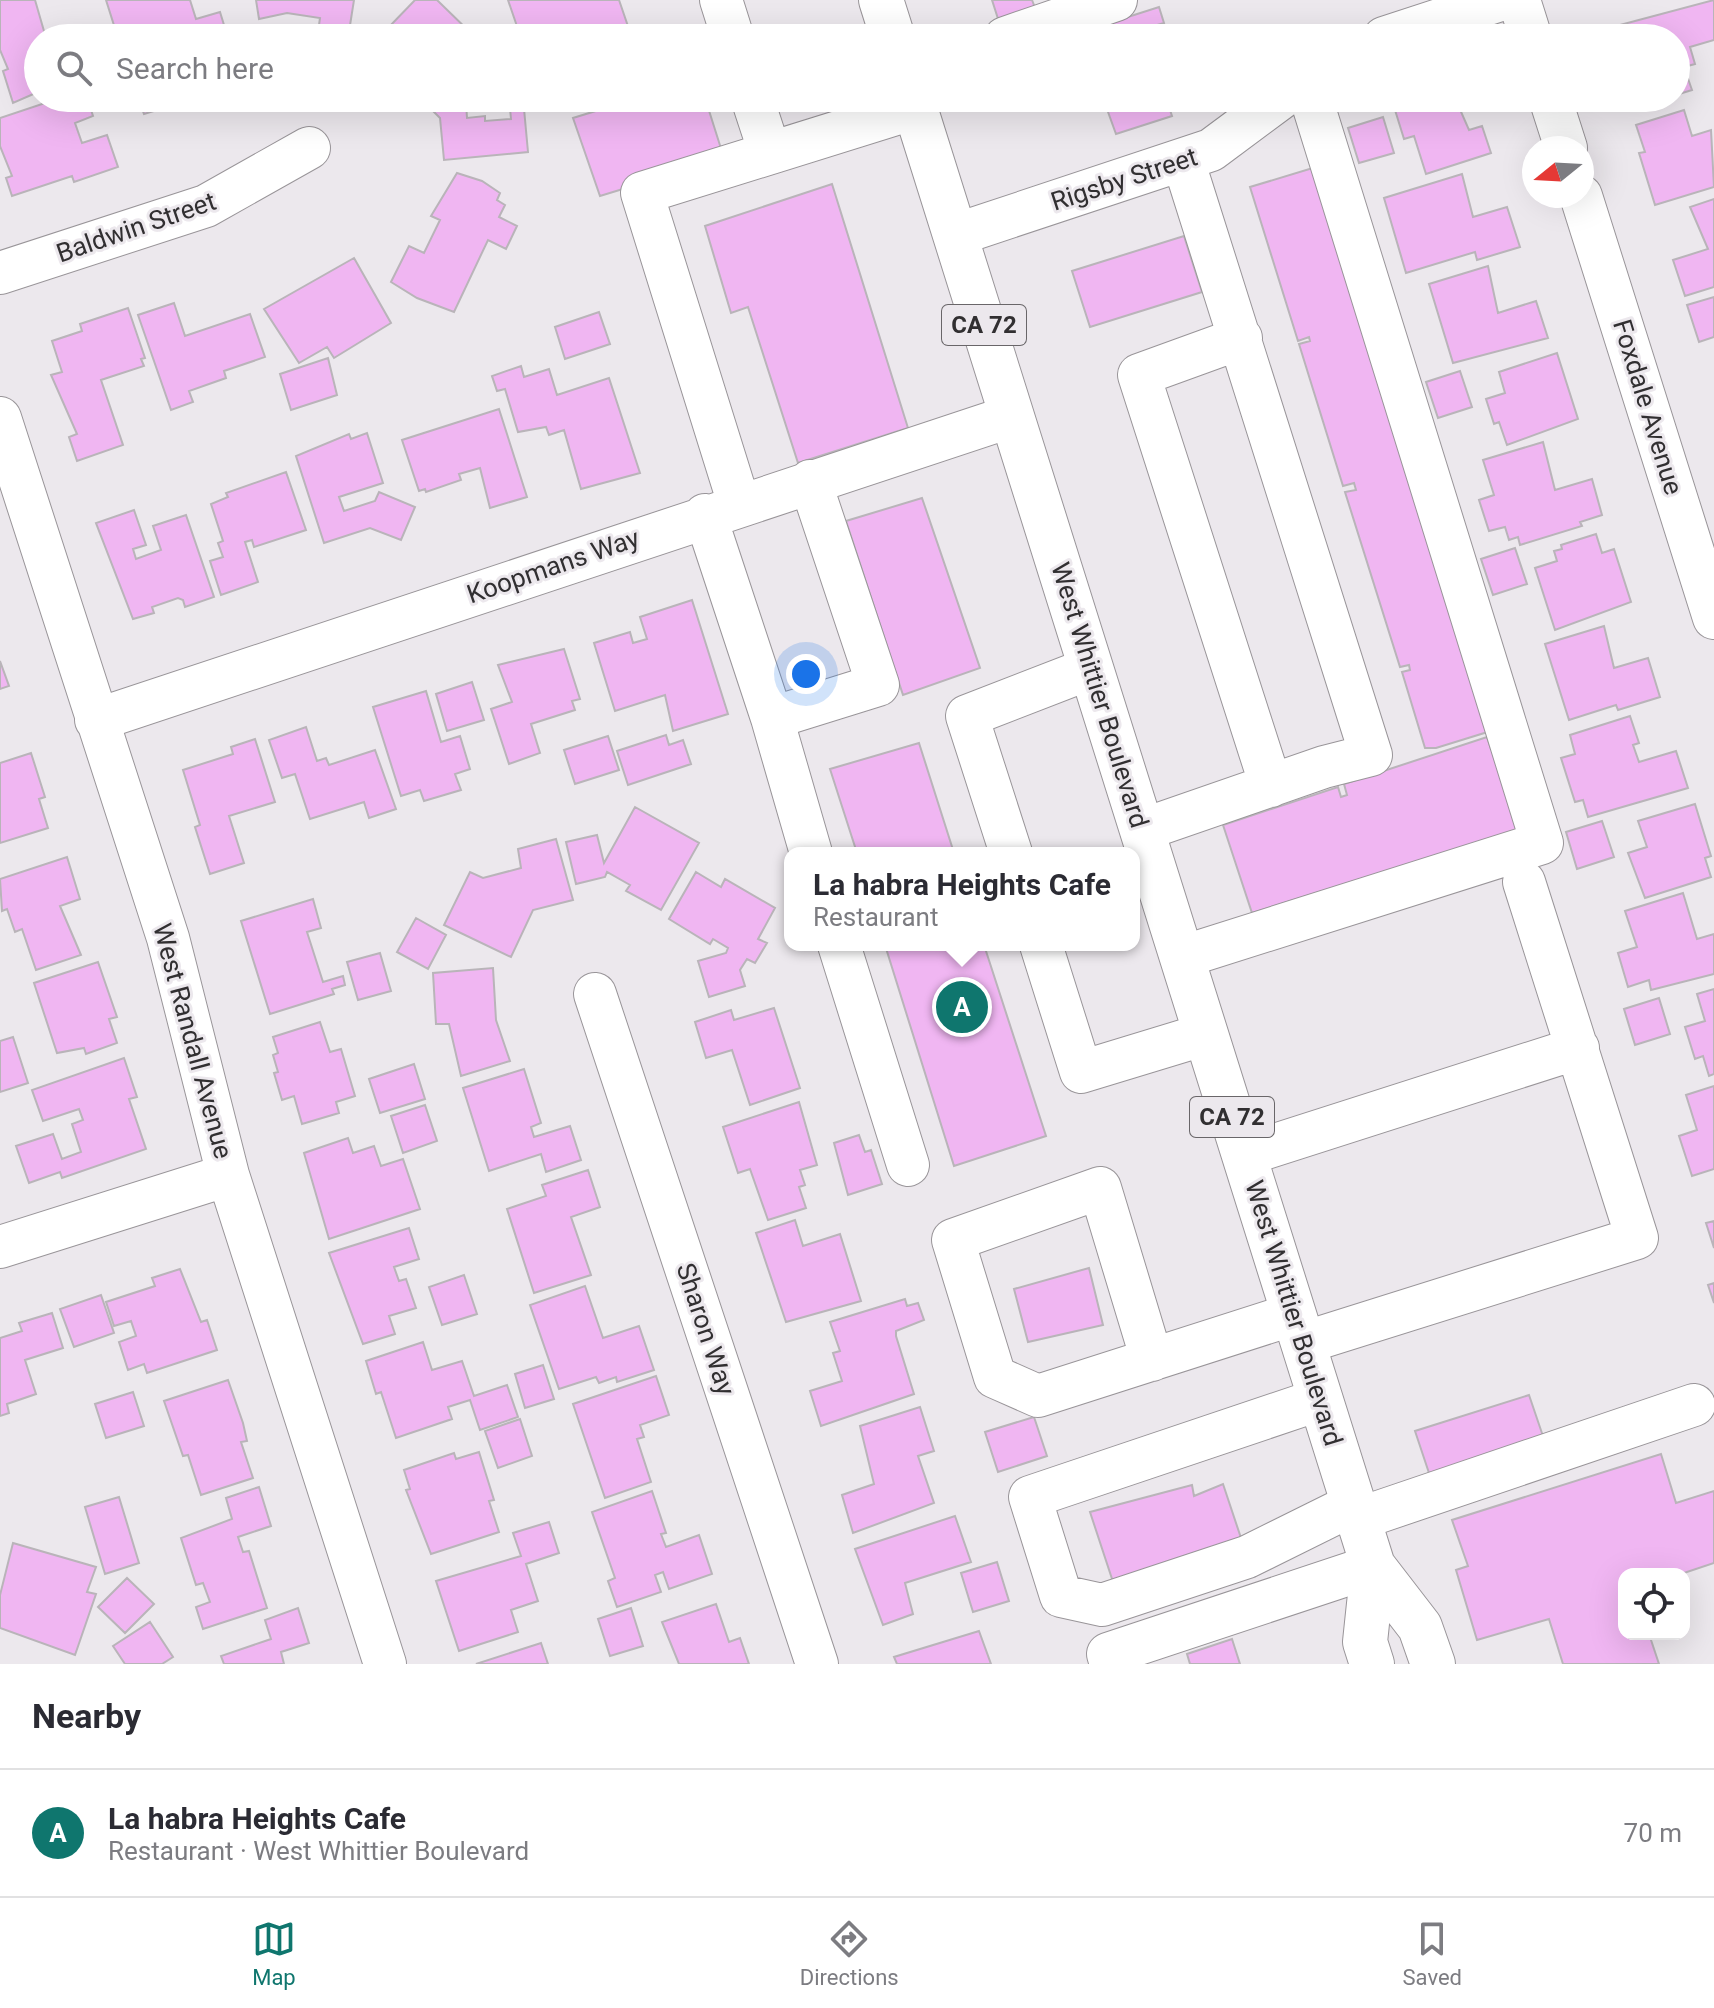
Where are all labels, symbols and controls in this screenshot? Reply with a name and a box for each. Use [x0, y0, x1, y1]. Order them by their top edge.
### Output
search box [24, 24, 1690, 112]
icon: search [52, 46, 96, 90]
text: Search here [116, 51, 274, 86]
north arrow [1522, 136, 1594, 208]
street label: Rigsby Street [1047, 141, 1201, 217]
street label: Baldwin Street [52, 186, 220, 268]
road number: CA 72 [942, 305, 1026, 345]
street label: Foxdale Avenue [1607, 316, 1689, 498]
street label: Koopmans Way [463, 522, 643, 610]
street label: West Whittier Boulevard [1045, 559, 1155, 831]
your location [786, 654, 826, 694]
popup [784, 847, 1140, 951]
text: La habra Heights Cafe [813, 867, 1111, 902]
text: Restaurant [813, 902, 939, 932]
street label: West Randall Avenue [147, 920, 239, 1162]
pin: A [936, 977, 988, 1037]
road number: CA 72 [1190, 1097, 1274, 1137]
street label: West Whittier Boulevard [1239, 1177, 1349, 1449]
street label: Sharon Way [671, 1259, 741, 1399]
map controls [1618, 1568, 1690, 1640]
button: locate [1618, 1568, 1690, 1640]
text: Nearby [32, 1696, 141, 1736]
text: La habra Heights Cafe [108, 1801, 406, 1836]
text: A [49, 1818, 67, 1848]
text: 70 m [1624, 1818, 1682, 1848]
text: Restaurant · West Whittier Boulevard [108, 1836, 529, 1866]
tab: Map [252, 1917, 296, 1990]
tab: Directions [800, 1917, 899, 1990]
tab: Saved [1403, 1917, 1462, 1990]

